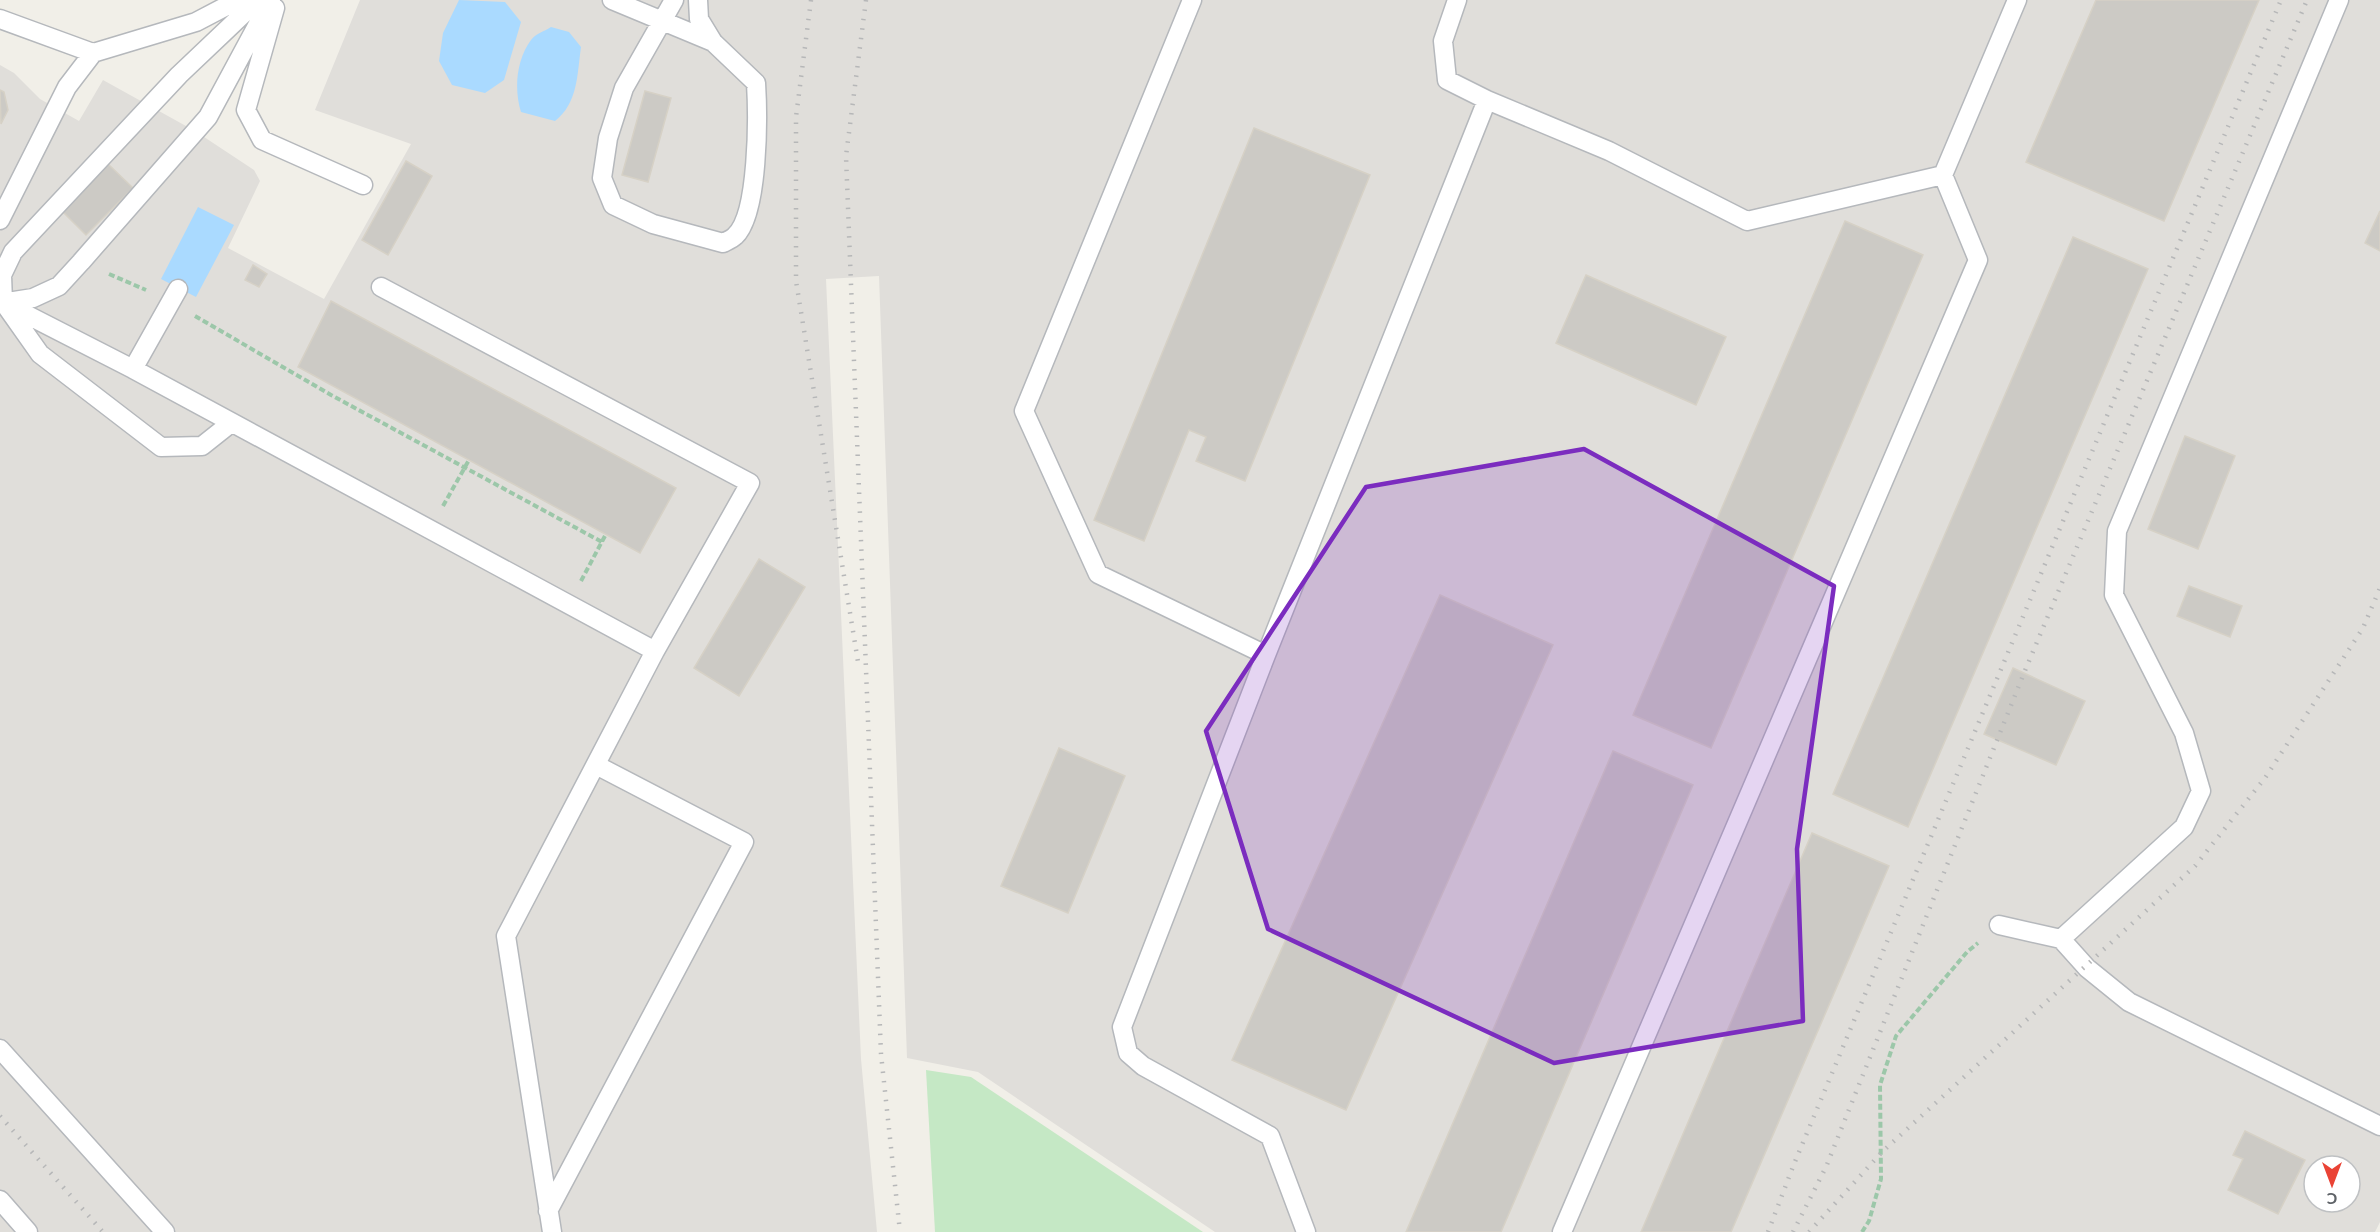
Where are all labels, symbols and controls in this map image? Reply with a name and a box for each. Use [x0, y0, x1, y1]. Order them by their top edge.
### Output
north arrow [2302, 1154, 2362, 1214]
text: С [2326, 1189, 2337, 1209]

